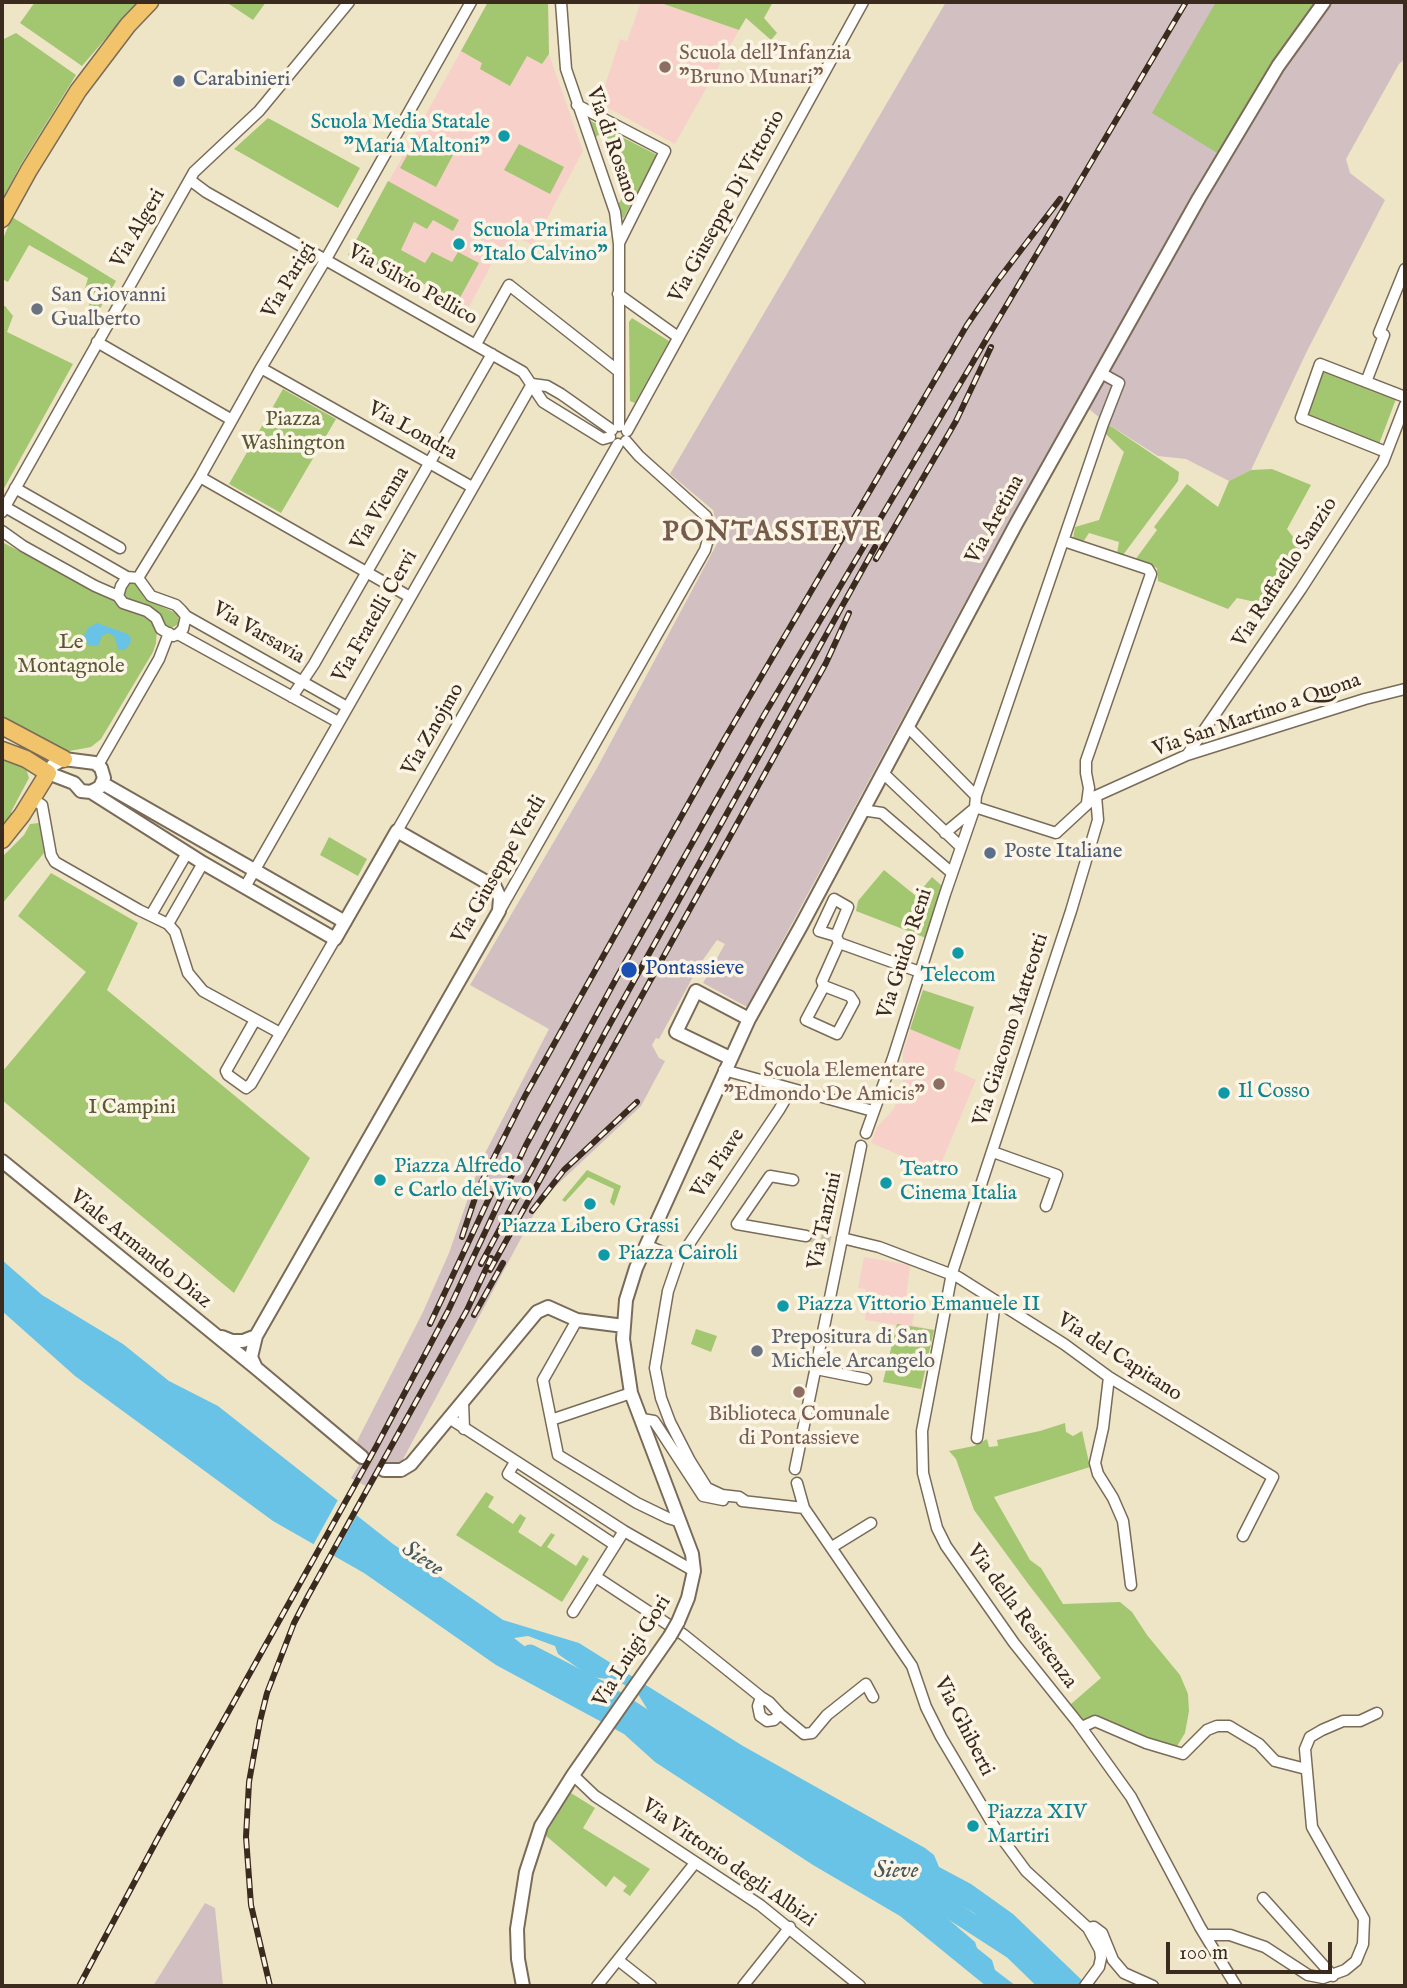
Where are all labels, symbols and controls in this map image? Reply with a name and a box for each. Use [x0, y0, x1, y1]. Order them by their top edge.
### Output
place label: Scuola dell'Infanzia "Bruno Munari" [679, 42, 851, 92]
marker: Scuola dell'Infanzia "Bruno Munari" [657, 59, 673, 75]
place label: Carabinieri [193, 68, 290, 94]
marker: Carabinieri [171, 73, 187, 89]
street label: Via di Rosano [579, 84, 643, 206]
street label: Via Giuseppe Di Vittorio [664, 106, 792, 308]
place label: Scuola Media Statale "Maria Maltoni" [310, 111, 490, 161]
marker: Scuola Media Statale "Maria Maltoni" [496, 128, 512, 144]
street label: Via Algeri [106, 185, 172, 273]
place label: Scuola Primaria "Italo Calvino" [473, 219, 608, 269]
marker: Scuola Primaria "Italo Calvino" [451, 236, 467, 252]
street label: Via Parigi [257, 238, 323, 324]
street label: Via Silvio Pellico [343, 240, 481, 332]
place label: San Giovanni Gualberto [51, 284, 166, 334]
marker: San Giovanni Gualberto [29, 301, 45, 317]
street label: Via Londra [363, 397, 461, 467]
park label: Piazza Washington [241, 408, 345, 458]
street label: Via Vienna [346, 463, 416, 555]
street label: Via Aretina [961, 471, 1031, 569]
street label: Via Raffaello Sanzio [1228, 493, 1344, 653]
district label: PONTASSIEVE [664, 517, 882, 551]
street label: Via Fratelli Cervi [328, 546, 424, 688]
street label: Via Varsavia [207, 597, 309, 671]
park label: Le Montagnole [17, 631, 125, 681]
street label: Via San Martino a Quona [1150, 669, 1364, 763]
street label: Via Znojmo [397, 679, 471, 781]
street label: Via Giuseppe Verdi [447, 791, 553, 949]
place label: Poste Italiane [1004, 840, 1122, 866]
marker: Poste Italiane [982, 845, 998, 861]
street label: Via Guido Reni [873, 886, 939, 1022]
street label: Via Giacomo Matteotti [969, 931, 1055, 1129]
marker: Telecom [950, 945, 966, 961]
place label: Pontassieve [645, 957, 744, 983]
marker: Pontassieve [619, 960, 639, 980]
place label: Telecom [921, 964, 995, 990]
place label: Scuola Elementare "Edmondo De Amicis" [724, 1059, 925, 1109]
marker: Scuola Elementare "Edmondo De Amicis" [931, 1076, 947, 1092]
place label: Il Cosso [1238, 1080, 1310, 1106]
marker: Il Cosso [1216, 1085, 1232, 1101]
park label: I Campini [88, 1096, 176, 1122]
street label: Via Piave [687, 1124, 751, 1204]
place label: Piazza Alfredo e Carlo del Vivo [394, 1155, 532, 1205]
place label: Teatro Cinema Italia [900, 1158, 1017, 1208]
street label: Via Tanzini [803, 1170, 849, 1272]
marker: Piazza Alfredo e Carlo del Vivo [372, 1172, 388, 1188]
marker: Teatro Cinema Italia [878, 1175, 894, 1191]
street label: Viale Armando Diaz [64, 1185, 216, 1315]
marker: Piazza Libero Grassi [582, 1196, 598, 1212]
place label: Piazza Libero Grassi [501, 1215, 679, 1241]
place label: Piazza Cairoli [618, 1242, 738, 1268]
marker: Piazza Cairoli [596, 1247, 612, 1263]
place label: Piazza Vittorio Emanuele II [797, 1293, 1040, 1319]
marker: Piazza Vittorio Emanuele II [775, 1298, 791, 1314]
street label: Via del Capitano [1052, 1308, 1186, 1408]
place label: Prepositura di San Michele Arcangelo [771, 1326, 935, 1376]
marker: Prepositura di San Michele Arcangelo [749, 1343, 765, 1359]
marker: Biblioteca Comunale di Pontassieve [791, 1384, 807, 1400]
place label: Biblioteca Comunale di Pontassieve [708, 1403, 890, 1453]
water label: Sieve [396, 1536, 448, 1584]
street label: Via della Resistenza [960, 1540, 1082, 1694]
street label: Via Luigi Gori [589, 1591, 677, 1713]
street label: Via Ghiberti [927, 1673, 999, 1781]
street label: Via Vittorio degli Albizi [636, 1794, 820, 1934]
place label: Piazza XIV Martiri [987, 1801, 1087, 1851]
marker: Piazza XIV Martiri [965, 1818, 981, 1834]
water label: Sieve [874, 1858, 918, 1886]
scale bar [1169, 1928, 1335, 1972]
text: 100 m [1179, 1940, 1228, 1967]

